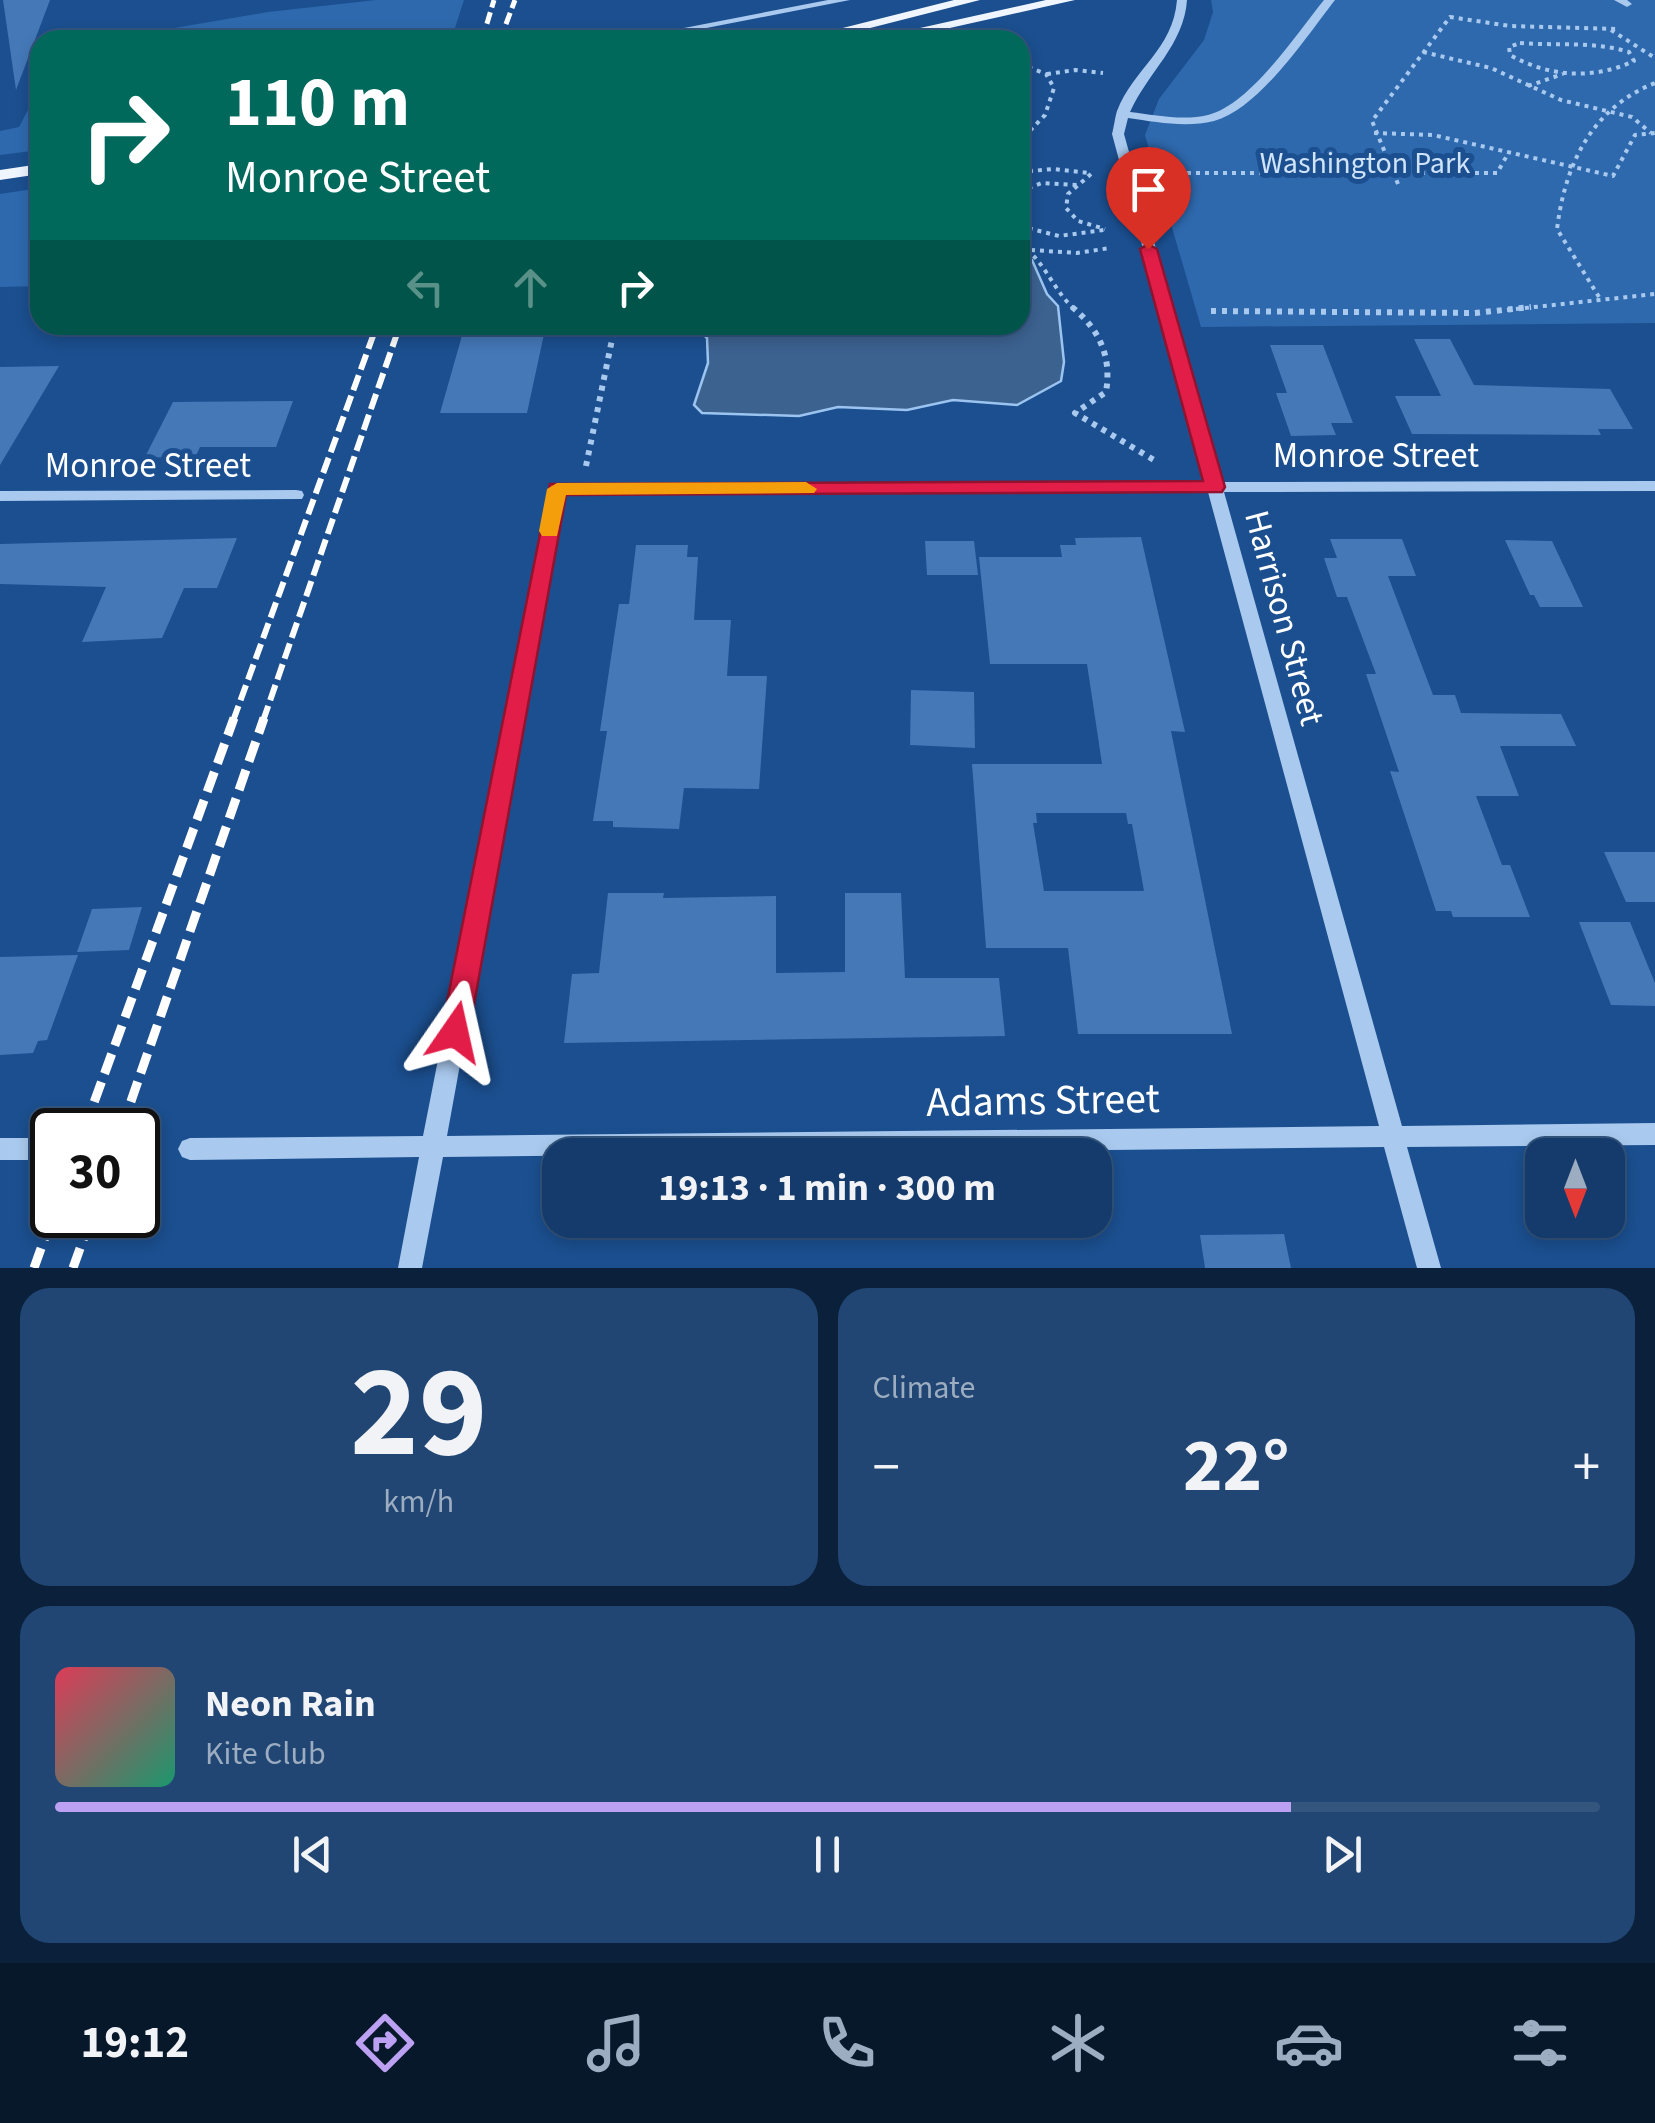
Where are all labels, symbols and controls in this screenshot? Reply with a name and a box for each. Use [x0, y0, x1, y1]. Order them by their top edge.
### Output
text: 110 m [225, 53, 410, 153]
icon: right [60, 70, 190, 200]
park label: Washington Park [1260, 142, 1470, 185]
text: Monroe Street [225, 146, 490, 210]
pin [1106, 147, 1191, 250]
icon: arrive [1121, 162, 1176, 217]
icon: left [398, 260, 453, 315]
icon: ahead [503, 260, 558, 315]
icon: right [608, 260, 663, 315]
street label: Monroe Street [1273, 431, 1479, 481]
street label: Monroe Street [45, 441, 251, 491]
street label: Harrison Street [1231, 505, 1337, 731]
position arrow [403, 980, 507, 1084]
street label: Adams Street [926, 1069, 1160, 1133]
speed limit sign: 30 [30, 1108, 160, 1238]
north arrow [1525, 1138, 1625, 1238]
map controls [1525, 1138, 1625, 1238]
text: 19:13 · 1 min · 300 m [658, 1161, 996, 1215]
text: 29 [350, 1321, 487, 1506]
text: Climate [873, 1365, 975, 1411]
text: 22° [1183, 1413, 1290, 1520]
text: − [873, 1429, 900, 1507]
text: + [1573, 1429, 1600, 1507]
text: km/h [383, 1479, 454, 1525]
text: Neon Rain [205, 1677, 376, 1731]
text: Kite Club [205, 1731, 326, 1777]
icon: previous [285, 1827, 340, 1882]
icon: pause [800, 1827, 855, 1882]
icon: next [1315, 1827, 1370, 1882]
icon: directions [350, 2008, 420, 2078]
icon: music [581, 2008, 651, 2078]
icon: phone [812, 2008, 882, 2078]
icon: climate [1043, 2008, 1113, 2078]
icon: car [1274, 2008, 1344, 2078]
icon: filters [1505, 2008, 1575, 2078]
text: 19:12 [80, 2011, 189, 2075]

